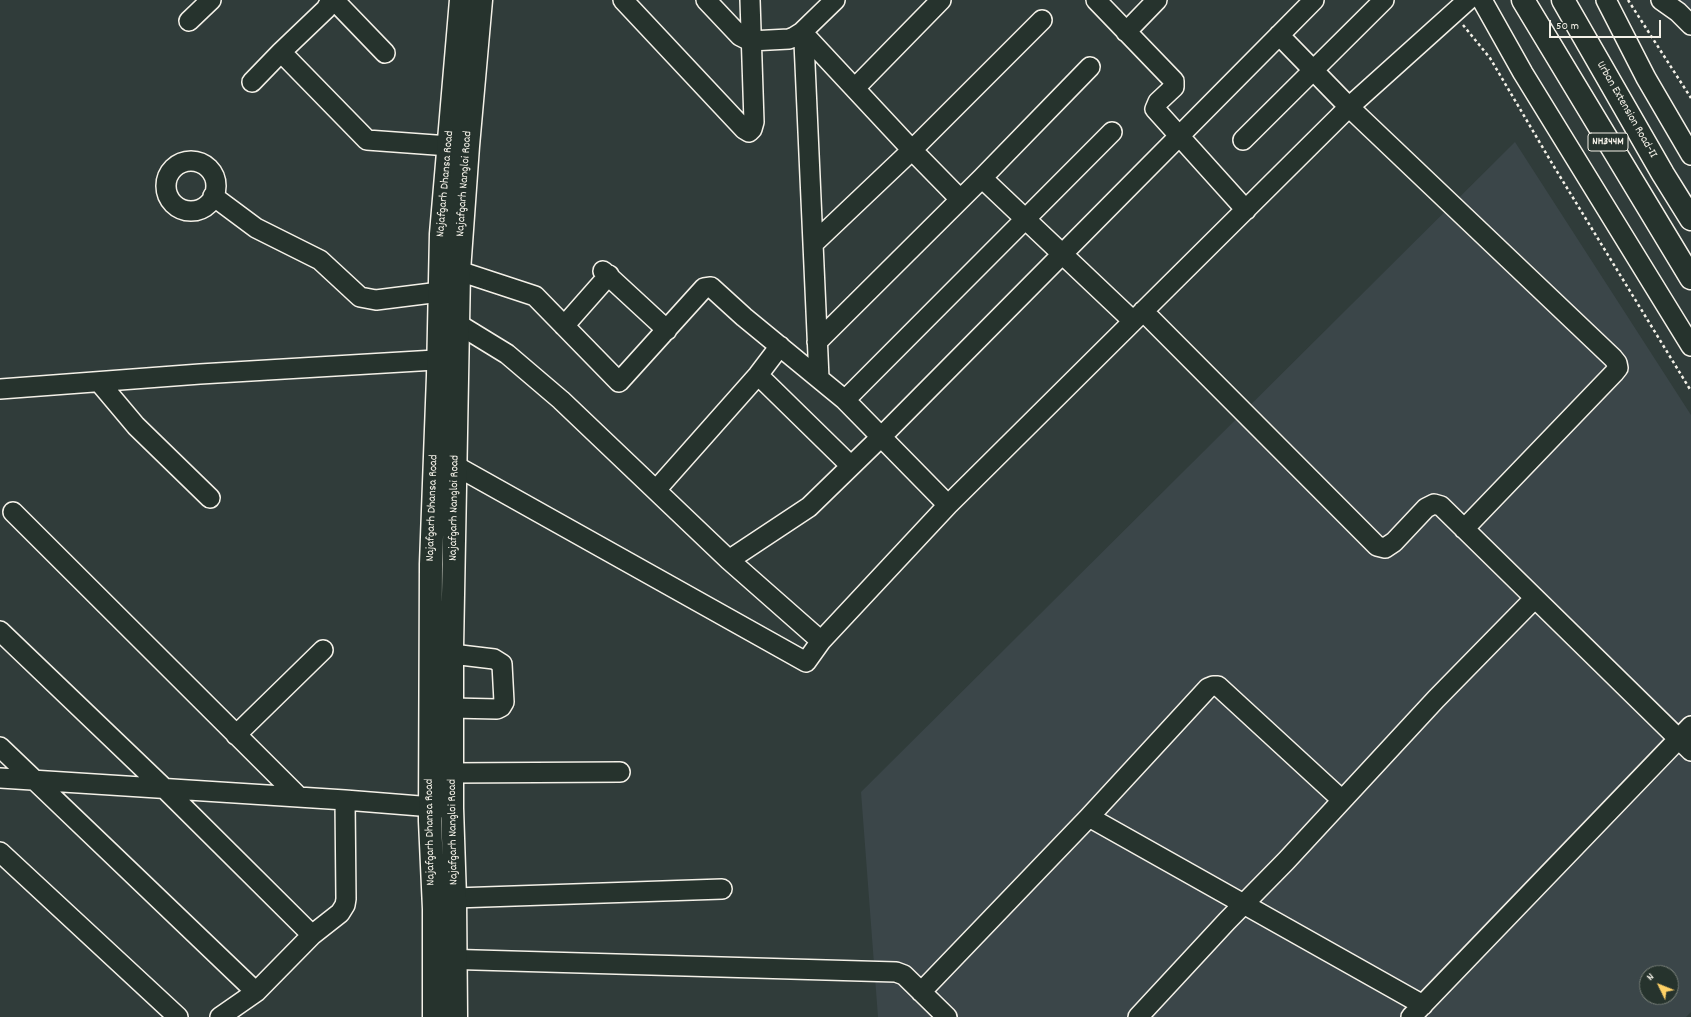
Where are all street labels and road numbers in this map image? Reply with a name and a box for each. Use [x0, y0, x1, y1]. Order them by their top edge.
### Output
street label: Urban Extension Road-II [1592, 59, 1660, 161]
street label: Najafgarh Dhansa Road [434, 130, 458, 238]
street label: Najafgarh Nangloi Road [454, 131, 476, 237]
road number: NH344M [1588, 133, 1628, 151]
street label: Najafgarh Dhansa Road [424, 454, 442, 562]
street label: Najafgarh Nangloi Road [447, 455, 463, 561]
street label: Najafgarh Dhansa Road [423, 778, 439, 886]
street label: Najafgarh Nangloi Road [446, 779, 462, 885]

